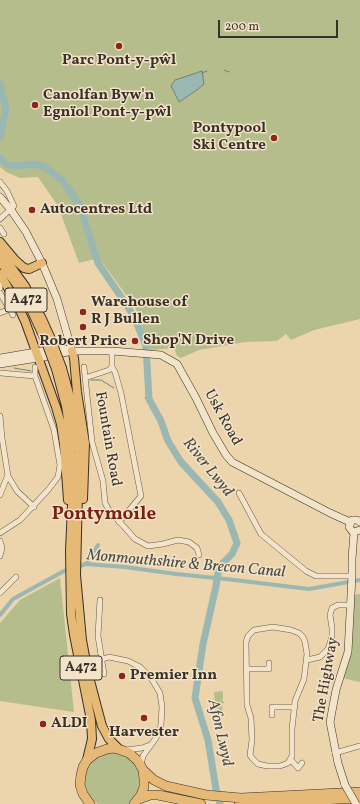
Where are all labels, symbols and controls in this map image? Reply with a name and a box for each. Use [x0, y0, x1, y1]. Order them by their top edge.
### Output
scale bar [220, 12, 340, 38]
text: 200 m [225, 19, 259, 35]
marker: Parc Pont-y-pŵl [114, 41, 124, 51]
place label: Parc Pont-y-pŵl [62, 52, 176, 70]
place label: Canolfan Byw'n Egnïol Pont-y-pŵl [43, 87, 171, 122]
marker: Canolfan Byw'n Egnïol Pont-y-pŵl [30, 100, 40, 110]
place label: Pontypool Ski Centre [193, 120, 266, 155]
marker: Pontypool Ski Centre [269, 133, 279, 143]
place label: Autocentres Ltd [40, 201, 152, 219]
marker: Autocentres Ltd [27, 205, 37, 215]
road number: A472 [5, 288, 47, 312]
place label: Warehouse of R J Bullen [91, 294, 187, 329]
marker: Warehouse of R J Bullen [78, 307, 88, 317]
marker: Robert Price [78, 322, 88, 332]
place label: Shop'N Drive [143, 332, 234, 350]
place label: Robert Price [39, 333, 127, 351]
marker: Shop'N Drive [130, 336, 140, 346]
street label: Usk Road [199, 387, 245, 449]
street label: Fountain Road [90, 390, 124, 488]
water label: River Lwyd [177, 435, 237, 501]
district label: Pontymoile [52, 505, 156, 527]
water label: Monmouthshire & Brecon Canal [86, 547, 286, 583]
street label: The Highway [311, 636, 343, 724]
road number: A472 [60, 656, 102, 680]
place label: Premier Inn [130, 667, 217, 685]
marker: Premier Inn [117, 671, 127, 681]
water label: Afon Lwyd [202, 698, 236, 768]
marker: Harvester [139, 713, 149, 723]
place label: ALDI [51, 715, 87, 733]
marker: ALDI [38, 719, 48, 729]
place label: Harvester [109, 724, 179, 742]

